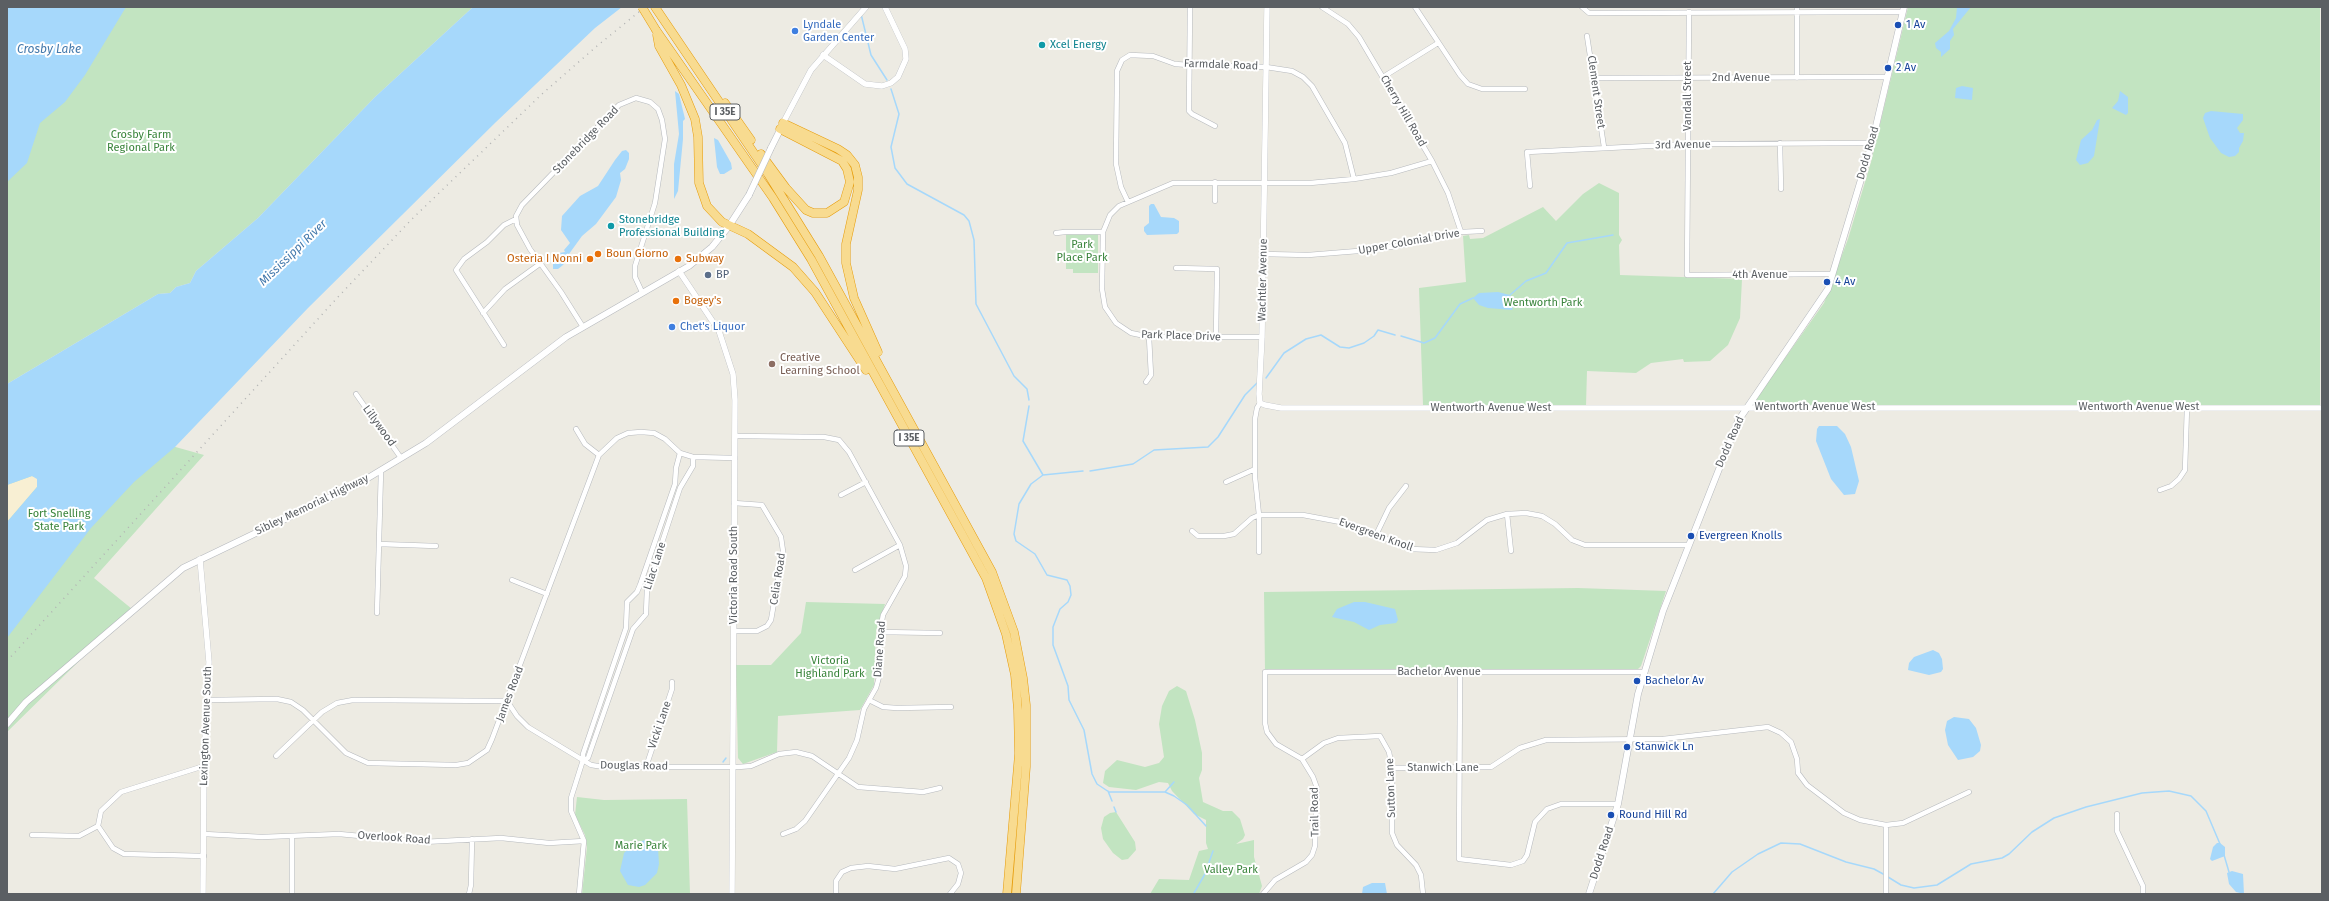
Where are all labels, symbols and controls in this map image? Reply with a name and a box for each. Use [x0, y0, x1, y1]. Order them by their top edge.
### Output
place label: Lyndale Garden Center [803, 18, 874, 44]
place label: 1 Av [1906, 18, 1925, 32]
marker: 1 Av [1893, 20, 1903, 30]
marker: Lyndale Garden Center [790, 26, 800, 36]
place label: Xcel Energy [1050, 38, 1106, 52]
marker: Xcel Energy [1037, 40, 1047, 50]
water label: Crosby Lake [17, 43, 81, 57]
street label: Clement Street [1584, 55, 1608, 129]
street label: Farmdale Road [1184, 57, 1258, 73]
street label: Vandall Street [1681, 61, 1695, 131]
place label: 2 Av [1896, 61, 1916, 75]
marker: 2 Av [1883, 63, 1893, 73]
street label: 2nd Avenue [1712, 71, 1770, 85]
street label: Cherry Hill Road [1377, 73, 1429, 149]
street label: Stonebridge Road [550, 103, 622, 177]
road number: I 35E [710, 104, 740, 120]
street label: Dodd Road [1854, 125, 1882, 181]
park label: Crosby Farm Regional Park [107, 128, 175, 154]
street label: 3rd Avenue [1655, 138, 1711, 152]
place label: Stonebridge Professional Building [619, 213, 724, 239]
water label: Mississippi River [256, 217, 330, 289]
marker: Stonebridge Professional Building [606, 221, 616, 231]
street label: Upper Colonial Drive [1357, 227, 1461, 257]
park label: Park Place Park [1056, 238, 1108, 264]
street label: Wachtler Avenue [1256, 238, 1270, 322]
place label: Boun Giorno [606, 247, 668, 261]
marker: Boun Giorno [593, 249, 603, 259]
place label: Osteria I Nonni [507, 252, 582, 266]
place label: Subway [686, 252, 724, 266]
marker: Osteria I Nonni [585, 254, 595, 264]
marker: Subway [673, 254, 683, 264]
place label: BP [716, 268, 729, 282]
street label: 4th Avenue [1732, 268, 1788, 282]
marker: BP [703, 270, 713, 280]
place label: 4 Av [1835, 275, 1855, 289]
marker: 4 Av [1822, 277, 1832, 287]
place label: Bogey's [684, 294, 721, 308]
marker: Bogey's [671, 296, 681, 306]
park label: Wentworth Park [1504, 296, 1582, 310]
place label: Chet's Liquor [680, 320, 745, 334]
marker: Chet's Liquor [667, 322, 677, 332]
street label: Park Place Drive [1141, 328, 1221, 344]
place label: Creative Learning School [780, 351, 860, 377]
marker: Creative Learning School [767, 359, 777, 369]
street label: Wentworth Avenue West [1755, 400, 1875, 414]
street label: Wentworth Avenue West [2079, 400, 2199, 414]
street label: Wentworth Avenue West [1431, 401, 1551, 415]
street label: Lillywood [360, 403, 398, 449]
street label: Dodd Road [1713, 414, 1747, 470]
road number: I 35E [894, 430, 924, 446]
street label: Sibley Memorial Highway [253, 472, 371, 538]
park label: Fort Snelling State Park [28, 507, 90, 533]
street label: Evergreen Knoll [1337, 515, 1415, 555]
street label: Victoria Road South [727, 526, 741, 624]
place label: Evergreen Knolls [1699, 529, 1782, 543]
marker: Evergreen Knolls [1686, 531, 1696, 541]
street label: Lilac Lane [641, 540, 669, 592]
street label: Celia Road [767, 552, 789, 606]
street label: Diane Road [871, 620, 889, 678]
park label: Victoria Highland Park [795, 654, 865, 680]
street label: James Road [493, 664, 527, 724]
street label: Bachelor Avenue [1397, 665, 1481, 679]
street label: Lexington Avenue South [197, 666, 215, 786]
place label: Bachelor Av [1645, 674, 1704, 688]
marker: Bachelor Av [1632, 676, 1642, 686]
street label: Vicki Lane [646, 699, 674, 751]
place label: Stanwick Ln [1635, 740, 1694, 754]
marker: Stanwick Ln [1622, 742, 1632, 752]
street label: Sutton Lane [1383, 758, 1399, 818]
street label: Douglas Road [600, 759, 668, 773]
street label: Stanwich Lane [1407, 761, 1479, 775]
street label: Trail Road [1308, 787, 1322, 837]
place label: Round Hill Rd [1619, 808, 1687, 822]
marker: Round Hill Rd [1606, 810, 1616, 820]
street label: Dodd Road [1587, 825, 1617, 881]
street label: Overlook Road [357, 829, 431, 847]
park label: Marie Park [615, 839, 667, 853]
park label: Valley Park [1204, 863, 1258, 877]

